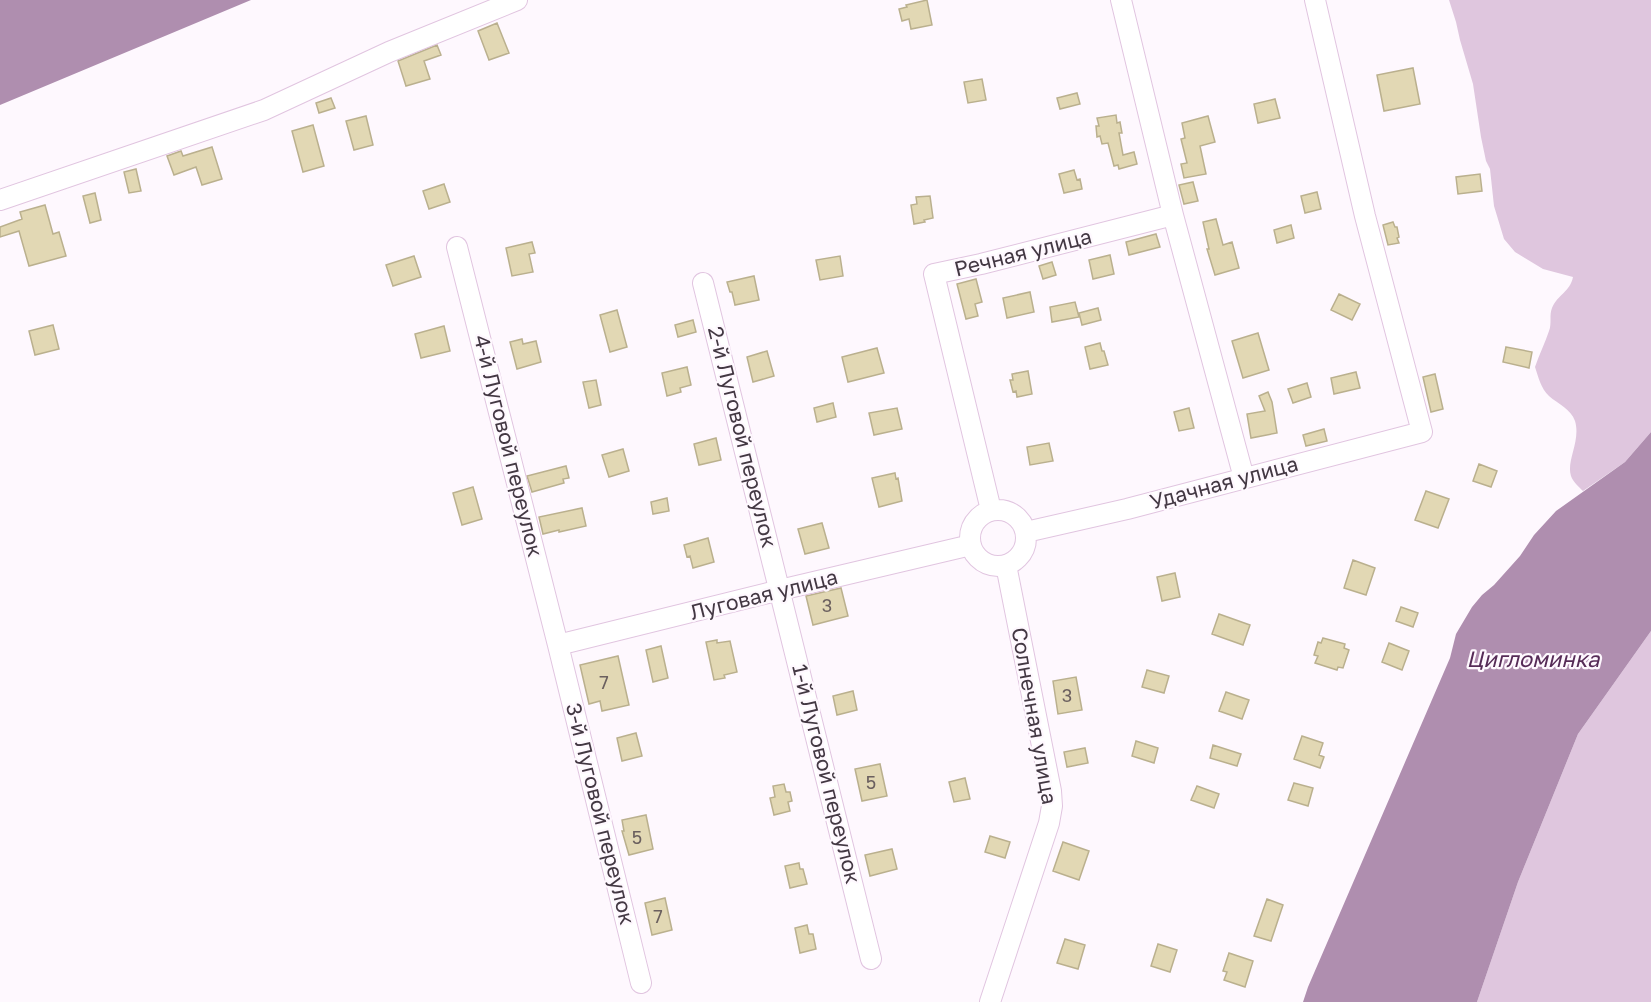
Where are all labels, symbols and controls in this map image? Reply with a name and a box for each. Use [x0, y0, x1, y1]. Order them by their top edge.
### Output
street label: Речная улица [951, 222, 1094, 282]
street label: 2-й Луговой переулок [703, 323, 783, 550]
street label: 4-й Луговой переулок [469, 332, 549, 560]
street label: Удачная улица [1147, 450, 1301, 514]
street label: Луговая улица [687, 563, 840, 625]
house number: 3 [822, 594, 832, 616]
street label: Солнечная улица [1007, 625, 1063, 806]
water label: Цигломинка [1466, 645, 1601, 672]
street label: 1-й Луговой переулок [787, 661, 867, 886]
house number: 7 [599, 671, 609, 693]
house number: 3 [1062, 684, 1072, 706]
street label: 3-й Луговой переулок [561, 700, 641, 927]
house number: 5 [866, 771, 876, 793]
house number: 5 [632, 826, 642, 848]
house number: 7 [653, 905, 663, 927]

